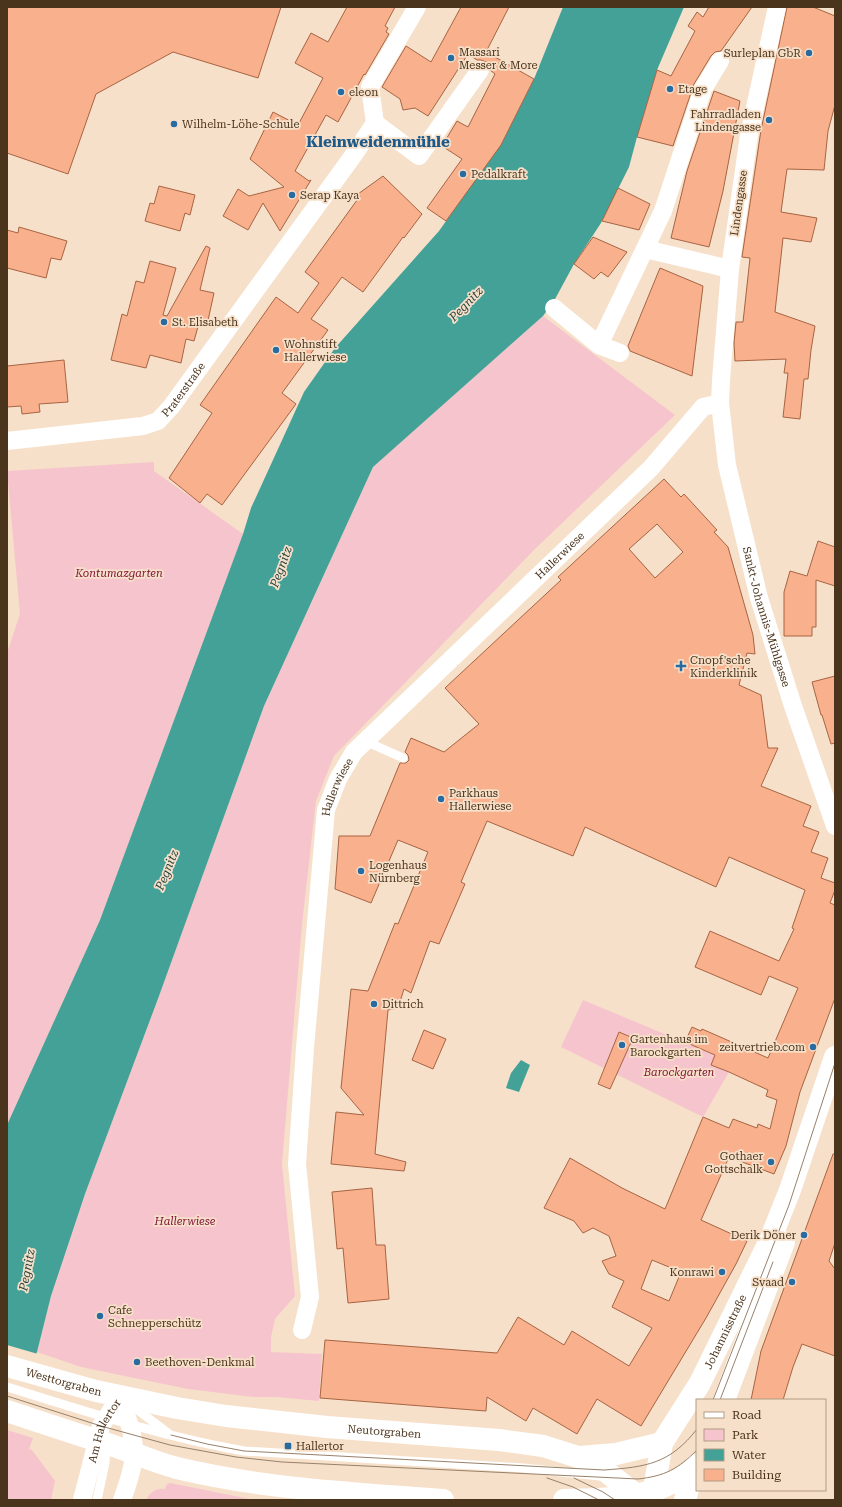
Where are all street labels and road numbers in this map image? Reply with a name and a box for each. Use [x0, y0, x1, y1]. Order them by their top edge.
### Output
street label: Lindengasse [728, 169, 750, 237]
street label: Praterstraße [159, 360, 208, 420]
street label: Hallerwiese [533, 529, 587, 582]
street label: Sankt-Johannis-Mühlgasse [740, 545, 793, 689]
street label: Hallerwiese [319, 756, 355, 817]
street label: Johannisstraße [701, 1292, 749, 1371]
street label: Westtorgraben [24, 1365, 103, 1399]
street label: Am Hallertor [85, 1396, 124, 1464]
street label: Neutorgraben [347, 1422, 422, 1441]

